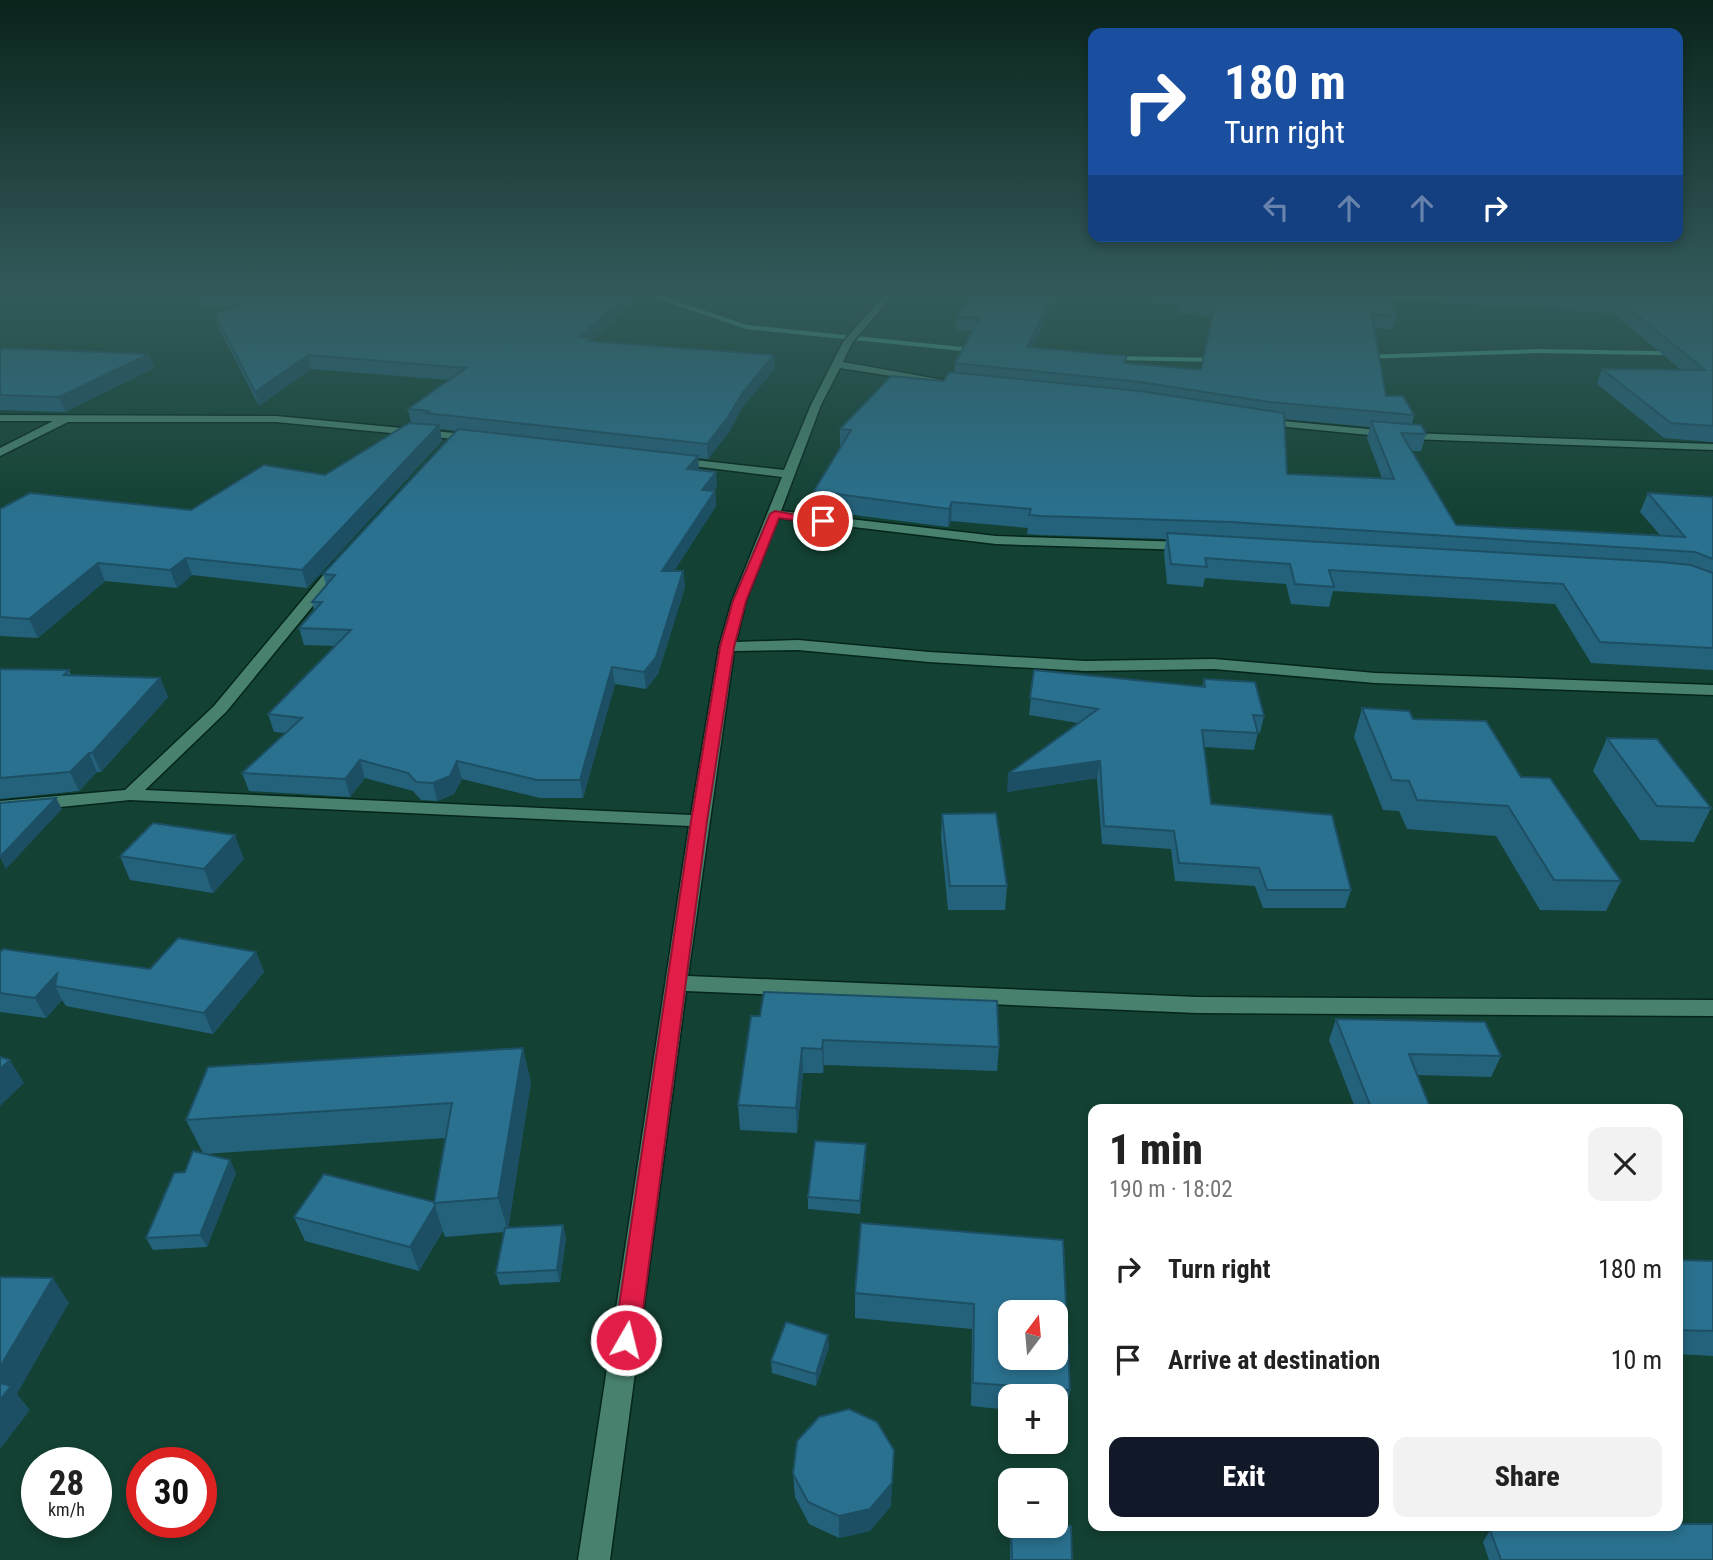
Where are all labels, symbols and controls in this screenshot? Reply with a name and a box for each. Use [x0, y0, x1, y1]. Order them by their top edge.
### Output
text: 180 m [1224, 54, 1346, 111]
icon: right [1109, 56, 1200, 147]
text: Turn right [1224, 113, 1345, 151]
icon: left [1257, 189, 1295, 227]
icon: ahead [1330, 189, 1368, 227]
icon: ahead [1403, 189, 1441, 227]
icon: right [1476, 189, 1514, 227]
pin [793, 491, 853, 551]
icon: arrive [804, 502, 842, 540]
text: 1 min [1109, 1125, 1203, 1174]
button: close [1588, 1127, 1662, 1201]
text: 190 m · 18:02 [1109, 1176, 1233, 1203]
icon: right [1109, 1250, 1147, 1288]
text: Turn right [1168, 1254, 1270, 1284]
text: 180 m [1598, 1254, 1662, 1284]
north arrow [998, 1300, 1068, 1370]
map controls [998, 1300, 1068, 1538]
position arrow [589, 1303, 663, 1377]
icon: arrive [1109, 1341, 1147, 1379]
text: Arrive at destination [1168, 1345, 1380, 1375]
text: 10 m [1611, 1345, 1662, 1375]
button: + [998, 1384, 1068, 1454]
button: Exit [1109, 1437, 1379, 1517]
button: Share [1393, 1437, 1662, 1517]
speed limit sign: 30 [126, 1447, 217, 1538]
text: 28 [49, 1463, 84, 1504]
button: − [998, 1468, 1068, 1538]
text: km/h [48, 1499, 85, 1520]

